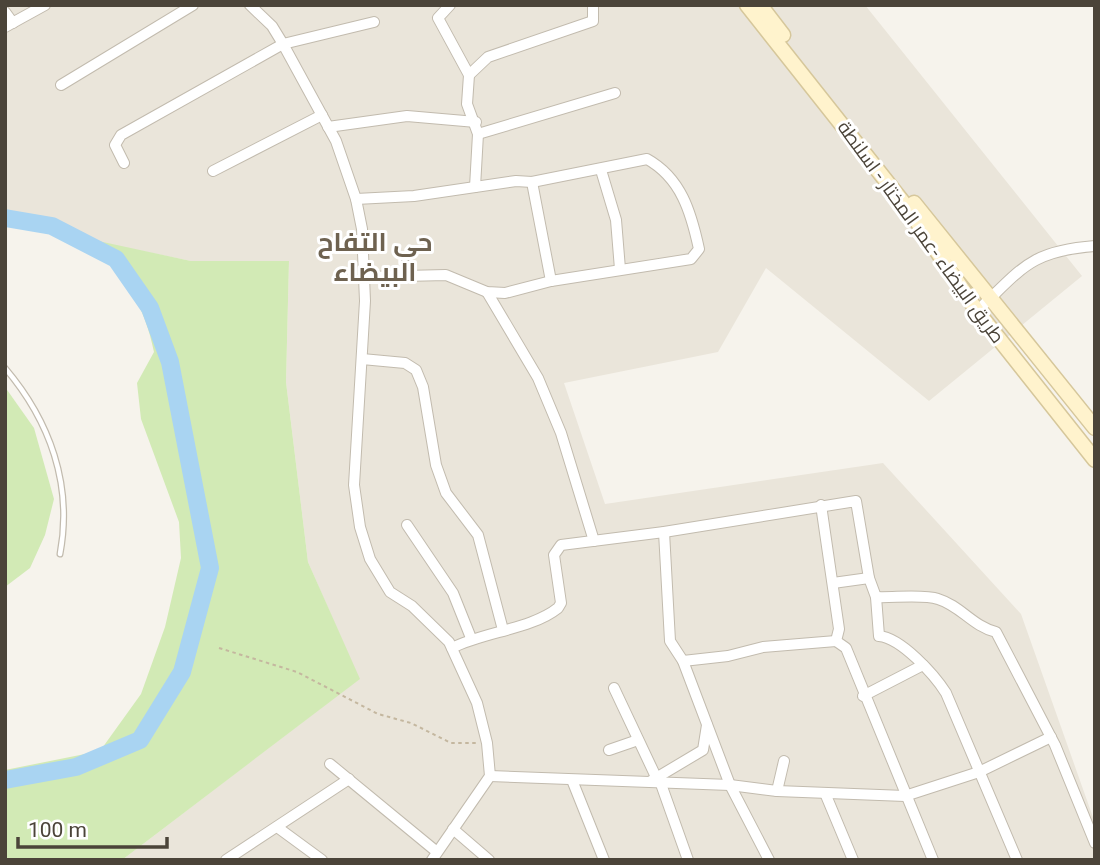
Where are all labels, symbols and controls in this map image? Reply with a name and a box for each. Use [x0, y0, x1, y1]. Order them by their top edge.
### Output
street label: طريق البيضاء -عمر المختار - اسلنطة [832, 116, 1009, 348]
district label: حي التفاح البيضاء [318, 227, 432, 287]
scale bar [18, 806, 166, 850]
text: 100 m [28, 818, 87, 842]

